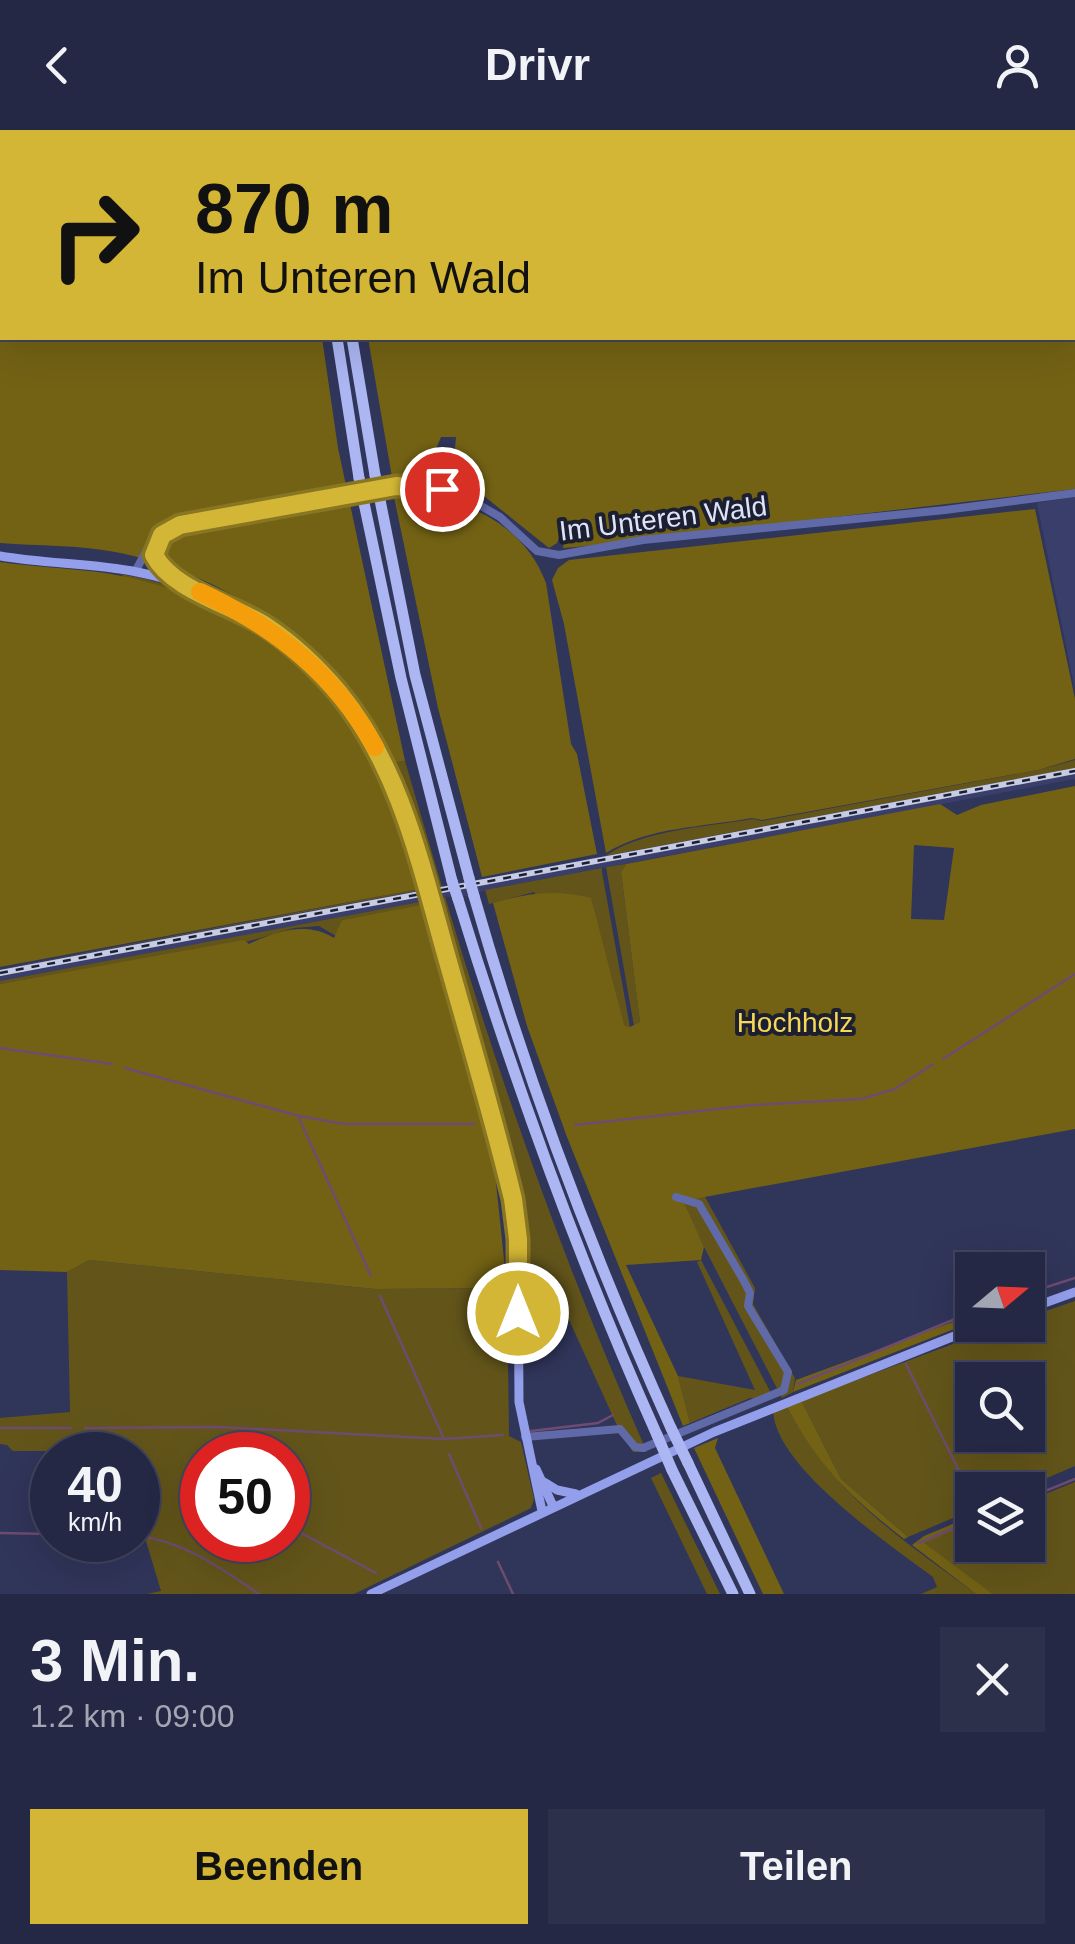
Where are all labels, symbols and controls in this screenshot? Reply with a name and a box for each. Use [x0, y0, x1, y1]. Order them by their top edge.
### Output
icon: back [30, 38, 85, 93]
icon: person [990, 38, 1045, 93]
text: Drivr [485, 39, 590, 90]
icon: right [30, 170, 160, 300]
text: 870 m [195, 170, 393, 248]
text: Im Unteren Wald [195, 252, 531, 303]
pin [400, 447, 485, 532]
icon: arrive [415, 462, 470, 517]
street label: Im Unteren Wald [557, 490, 769, 547]
park label: Hochholz [737, 1007, 853, 1038]
north arrow [955, 1252, 1045, 1342]
map controls [955, 1252, 1045, 1562]
position arrow [466, 1261, 570, 1365]
button: search [955, 1362, 1045, 1452]
speed limit sign: 50 [180, 1432, 310, 1562]
text: 40 [67, 1457, 123, 1513]
button: layers [955, 1472, 1045, 1562]
text: km/h [68, 1508, 122, 1536]
text: 3 Min. [30, 1627, 200, 1694]
button: close [940, 1627, 1045, 1732]
text: 1.2 km · 09:00 [30, 1698, 235, 1734]
button: Beenden [30, 1809, 528, 1924]
button: Teilen [548, 1809, 1045, 1924]

